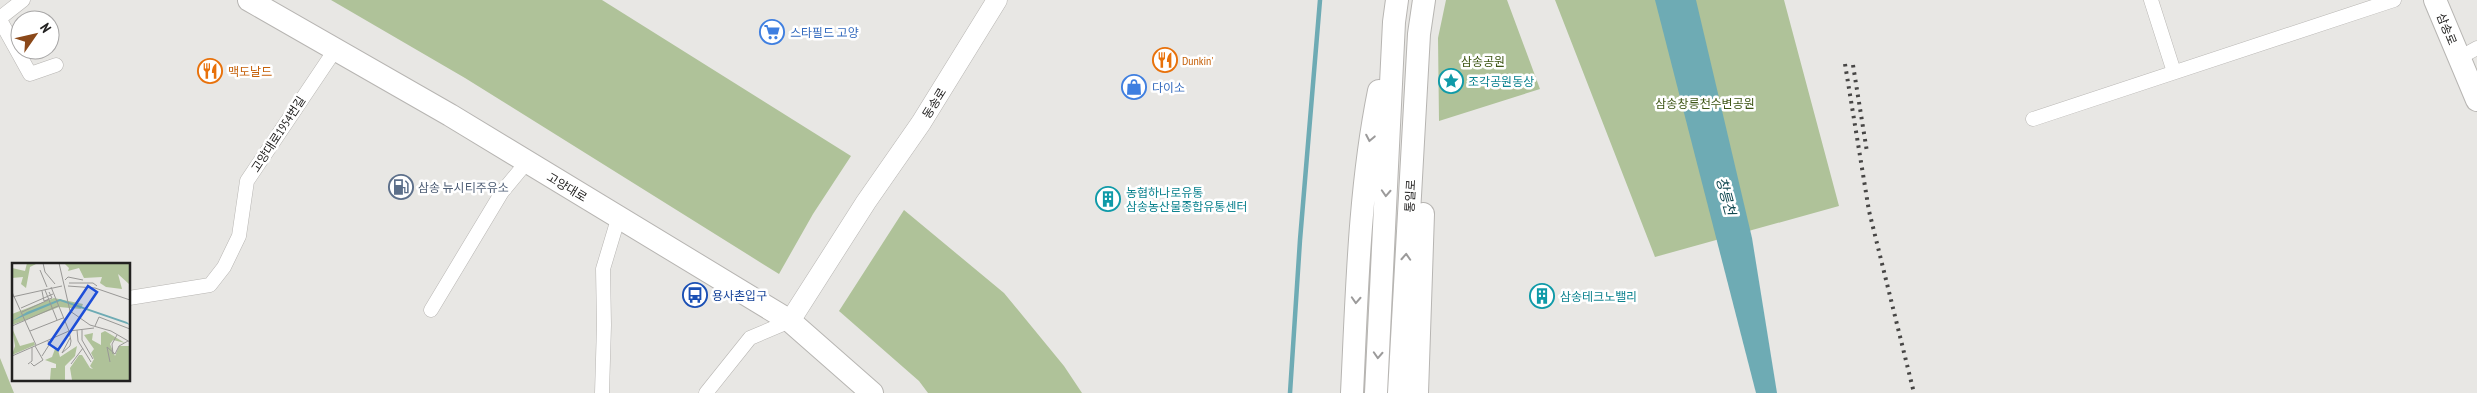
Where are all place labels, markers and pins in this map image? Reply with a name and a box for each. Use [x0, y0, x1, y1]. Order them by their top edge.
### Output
supermarket icon: 스타필드 고양 [759, 19, 785, 45]
place label: 스타필드 고양 [790, 25, 859, 40]
restaurant icon: Dunkin' [1152, 47, 1178, 73]
place label: Dunkin' [1182, 53, 1213, 68]
restaurant icon: 맥도날드 [197, 58, 223, 84]
place label: 맥도날드 [228, 64, 272, 79]
place icon: 조각공원동상 [1438, 68, 1464, 94]
shop icon: 다이소 [1121, 74, 1147, 100]
place label: 조각공원동상 [1468, 74, 1534, 89]
place label: 다이소 [1152, 80, 1185, 95]
fuel station icon: 삼송 뉴시티주유소 [388, 174, 414, 200]
place label: 삼송 뉴시티주유소 [418, 180, 509, 195]
place label: 농협하나로유통 삼송농산물종합유통센터 [1126, 185, 1247, 214]
building icon: 농협하나로유통 삼송농산물종합유통센터 [1095, 186, 1121, 212]
bus stop icon: 용사촌입구 [682, 282, 708, 308]
building icon: 삼송테크노밸리 [1529, 283, 1555, 309]
place label: 용사촌입구 [712, 288, 767, 303]
place label: 삼송테크노밸리 [1560, 289, 1637, 304]

